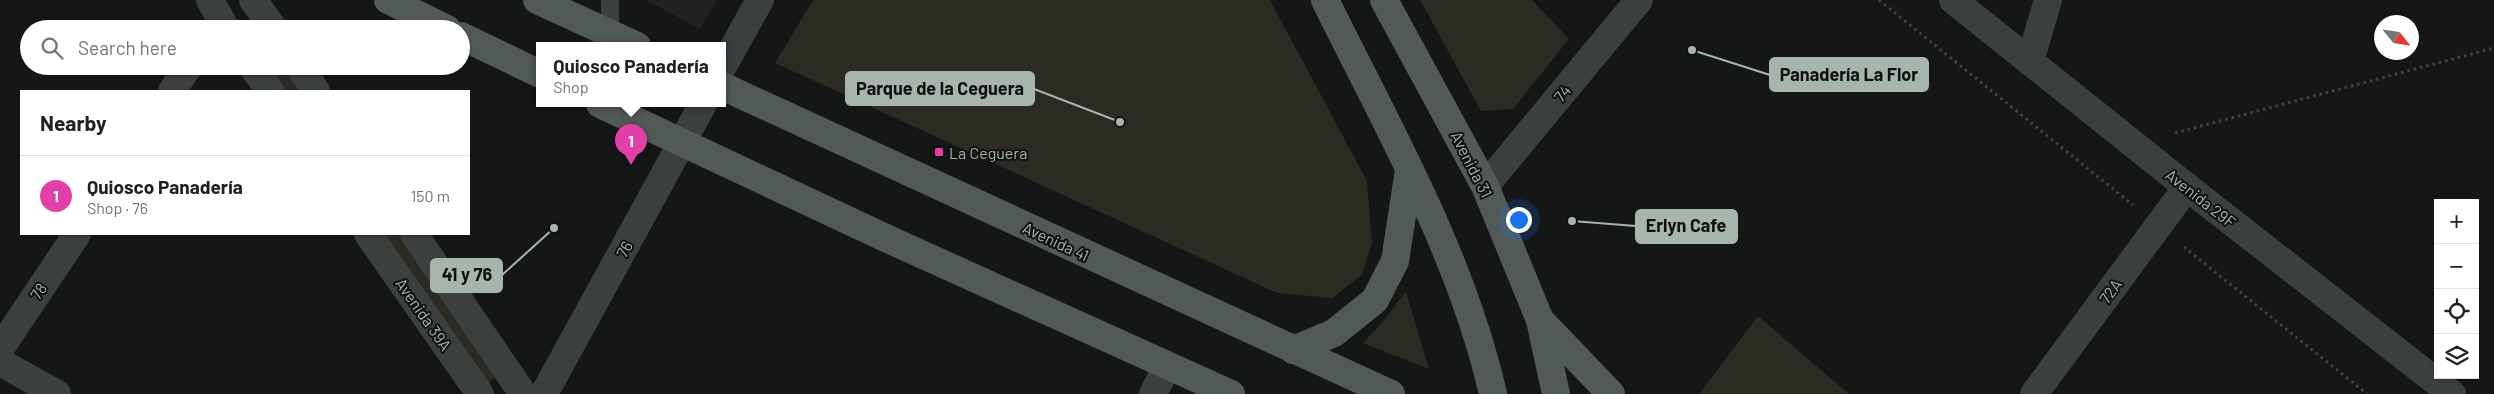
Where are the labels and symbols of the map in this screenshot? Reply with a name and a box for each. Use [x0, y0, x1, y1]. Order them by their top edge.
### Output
north arrow [2374, 15, 2419, 60]
callout: Panadería La Flor [1770, 58, 1928, 91]
text: Panadería La Flor [1780, 63, 1918, 85]
callout: Parque de la Ceguera [846, 72, 1034, 105]
text: Parque de la Ceguera [856, 77, 1024, 99]
street label: 74 [1549, 81, 1575, 105]
pin: 1 [615, 124, 647, 165]
street label: Avenida 31 [1447, 128, 1497, 200]
place label: La Ceguera [949, 143, 1027, 162]
marker: La Ceguera [933, 146, 945, 158]
street label: Avenida 29F [2162, 165, 2240, 231]
your location [1506, 207, 1532, 233]
callout: Erlyn Cafe [1636, 210, 1737, 243]
text: Erlyn Cafe [1646, 214, 1727, 236]
street label: Avenida 41 [1020, 217, 1092, 265]
street label: 76 [612, 237, 636, 261]
callout: 41 y 76 [431, 259, 502, 292]
text: 41 y 76 [442, 263, 493, 285]
street label: Avenida 39A [392, 274, 456, 354]
street label: 72A [2095, 275, 2125, 307]
street label: 78 [26, 279, 50, 303]

